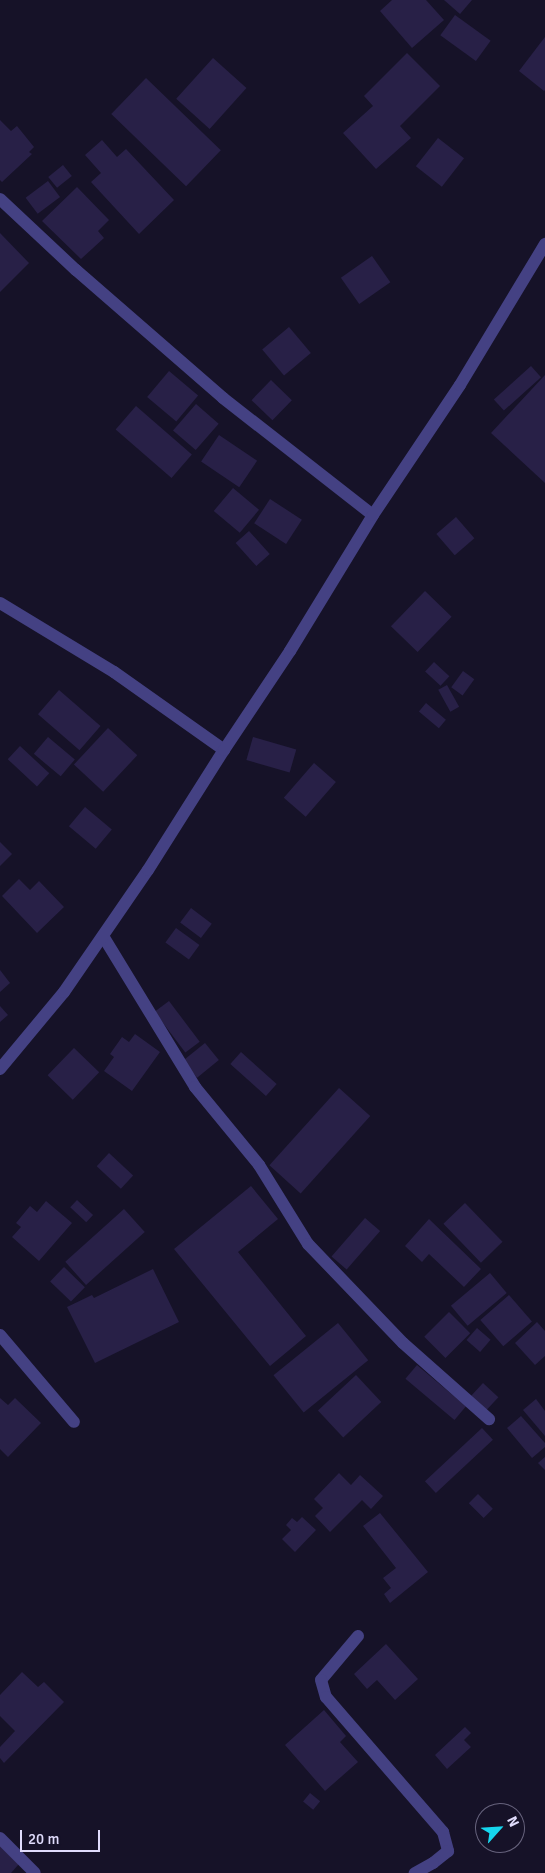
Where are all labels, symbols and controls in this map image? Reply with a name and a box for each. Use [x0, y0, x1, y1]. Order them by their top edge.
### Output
north arrow [475, 1803, 525, 1853]
text: N [503, 1814, 523, 1830]
scale bar [22, 1820, 102, 1852]
text: 20 m [28, 1830, 59, 1848]

